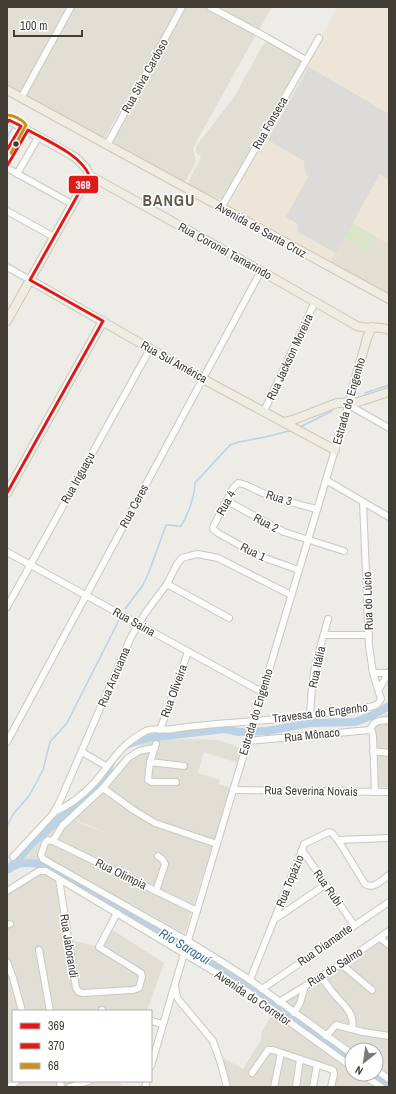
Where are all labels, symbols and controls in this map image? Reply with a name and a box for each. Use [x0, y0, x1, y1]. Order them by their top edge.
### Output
scale bar [14, 12, 82, 38]
text: 100 m [20, 18, 47, 34]
street label: Rua Silva Cardoso [118, 36, 172, 116]
street label: Rua Fonseca [249, 93, 292, 152]
unlabelled marker [11, 139, 21, 149]
line badge: 369 [68, 175, 99, 194]
text: 369 [75, 178, 91, 192]
district label: BANGU [142, 189, 196, 211]
street label: Avenida de Santa Cruz [212, 198, 309, 262]
street label: Rua Coronel Tamarindo [175, 219, 275, 283]
street label: Rua Jackson Moreira [263, 311, 317, 403]
street label: Rua Sul América [138, 337, 211, 387]
street label: Estrada do Engenho [329, 356, 369, 446]
street label: Rua Iriguaçu [57, 449, 99, 507]
street label: Rua Ceres [116, 481, 152, 531]
street label: Rua 4 [213, 487, 240, 518]
street label: Rua 3 [264, 487, 294, 509]
street label: Rua 2 [251, 510, 281, 536]
street label: Rua 1 [238, 539, 269, 565]
street label: Rua do Lúcio [359, 571, 377, 631]
street label: Rua Saina [110, 604, 159, 641]
street label: Rua Araruama [94, 644, 134, 709]
street label: Rua Itália [305, 644, 329, 689]
street label: Rua Oliveira [157, 662, 191, 720]
street label: Estrada do Engenho [235, 667, 277, 757]
street label: Travessa do Engenho [271, 699, 369, 727]
street label: Rua Mônaco [283, 724, 341, 746]
street label: Rua Severina Novais [264, 782, 358, 800]
street label: Rua Topázio [272, 852, 308, 910]
street label: Rua Olimpia [93, 855, 150, 894]
street label: Rua Rubi [310, 866, 346, 910]
street label: Rua Jaborandi [56, 913, 82, 979]
street label: Rua Diamante [294, 920, 356, 970]
water label: Rio Sarapuí [156, 924, 214, 969]
street label: Rua do Salmo [304, 944, 366, 990]
street label: Avenida do Corretor [211, 966, 295, 1030]
legend [12, 1010, 152, 1082]
text: 369 [48, 1018, 64, 1034]
text: 370 [48, 1038, 64, 1054]
north arrow [344, 1042, 384, 1082]
text: 68 [48, 1058, 59, 1074]
text: N [353, 1063, 365, 1078]

